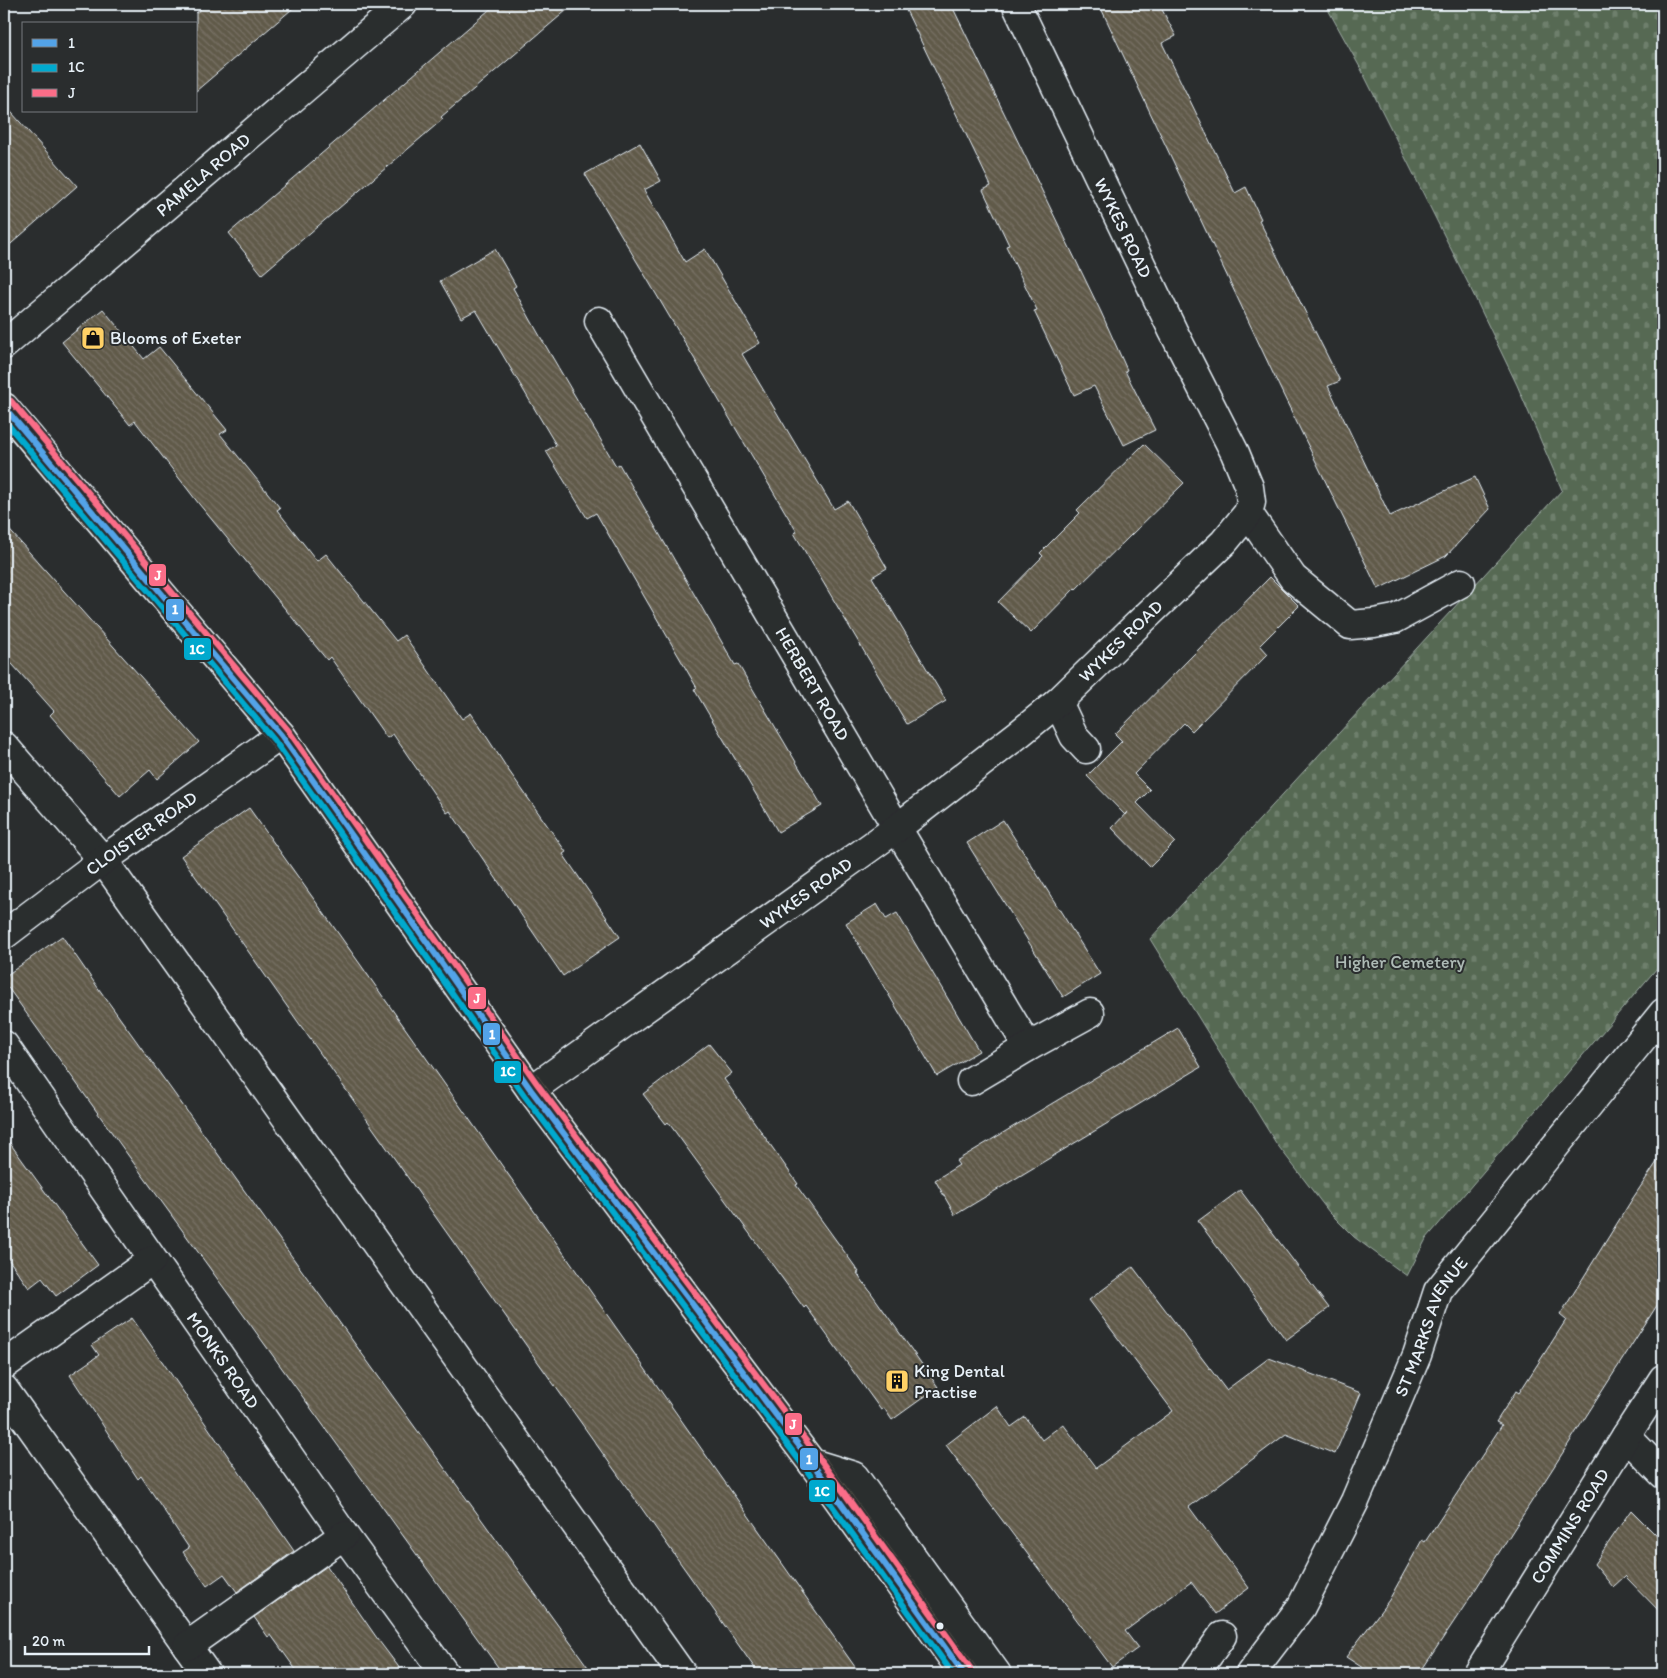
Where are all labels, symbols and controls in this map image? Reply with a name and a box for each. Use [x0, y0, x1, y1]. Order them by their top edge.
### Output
legend [22, 22, 198, 112]
text: 1 [68, 34, 75, 52]
text: 1C [68, 58, 85, 76]
text: J [68, 84, 75, 102]
street label: PAMELA ROAD [151, 128, 255, 221]
street label: WYKES ROAD [1089, 174, 1157, 282]
shop icon: Blooms of Exeter [80, 325, 106, 351]
place label: Blooms of Exeter [110, 327, 242, 349]
line badge: J [148, 563, 167, 587]
text: J [154, 567, 162, 584]
street label: WYKES ROAD [1074, 595, 1168, 687]
line badge: 1 [165, 598, 185, 622]
text: 1 [172, 601, 179, 618]
street label: HERBERT ROAD [770, 623, 854, 745]
line badge: 1C [183, 637, 212, 661]
text: 1C [189, 641, 205, 658]
street label: CLOISTER ROAD [81, 786, 201, 880]
street label: WYKES ROAD [755, 853, 857, 934]
park label: Higher Cemetery [1335, 951, 1466, 973]
line badge: J [467, 986, 487, 1010]
text: J [473, 990, 481, 1007]
line badge: 1 [482, 1022, 501, 1046]
text: 1 [489, 1026, 496, 1043]
line badge: 1C [493, 1060, 522, 1084]
text: 1C [500, 1063, 516, 1080]
street label: ST MARKS AVENUE [1390, 1252, 1472, 1400]
street label: MONKS ROAD [182, 1308, 264, 1413]
place label: King Dental Practise [914, 1360, 1005, 1403]
building icon: King Dental Practise [884, 1368, 910, 1394]
line badge: J [784, 1412, 803, 1436]
text: J [789, 1416, 797, 1433]
line badge: 1 [799, 1447, 819, 1471]
text: 1 [806, 1451, 813, 1468]
street label: COMMINS ROAD [1526, 1464, 1614, 1588]
line badge: 1C [808, 1479, 836, 1503]
text: 1C [814, 1483, 830, 1500]
unlabelled marker [935, 1621, 945, 1631]
scale bar [25, 1623, 149, 1655]
text: 20 m [32, 1632, 66, 1650]

